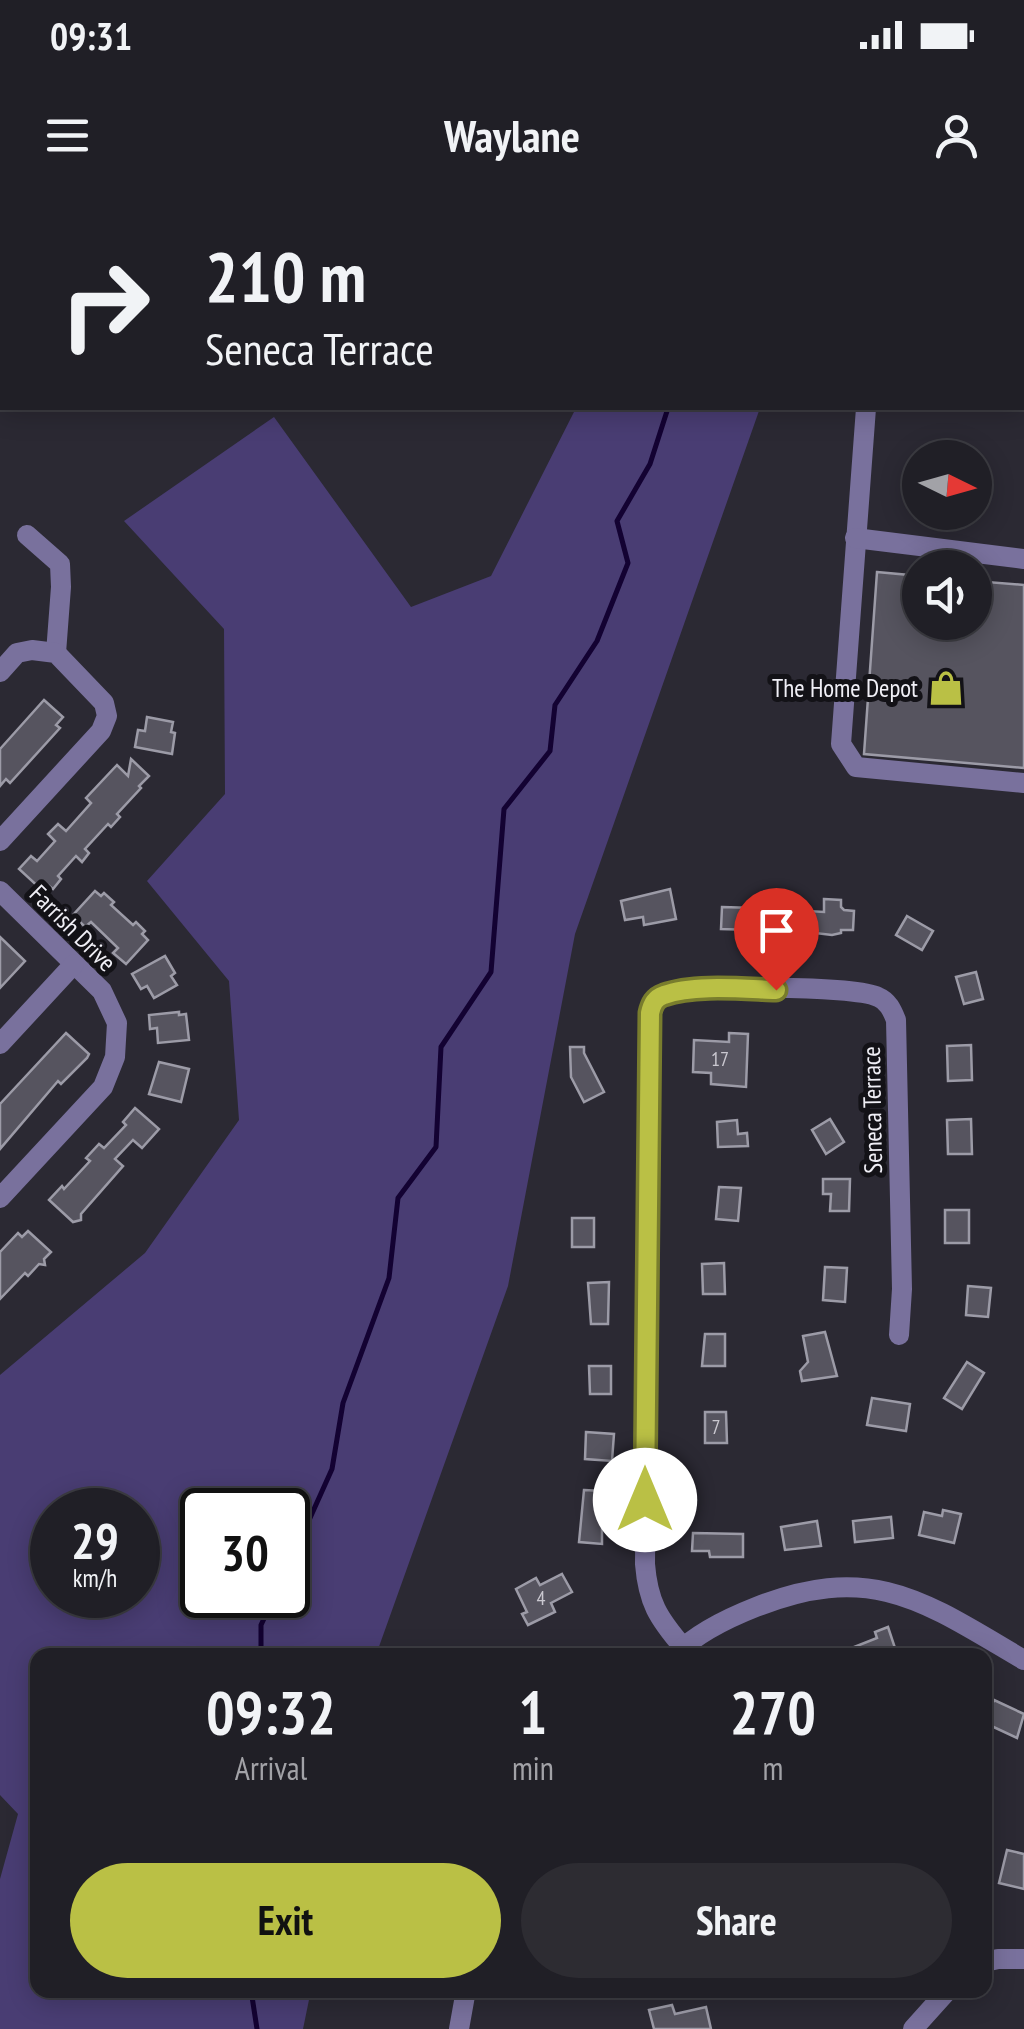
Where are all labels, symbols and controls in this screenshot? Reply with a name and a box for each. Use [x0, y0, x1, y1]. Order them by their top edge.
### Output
text: 09:31 [50, 11, 132, 60]
text: Waylane [444, 106, 580, 164]
icon: menu [40, 108, 95, 163]
icon: person [929, 108, 984, 163]
text: 210 m [205, 231, 366, 321]
icon: right [40, 240, 170, 370]
text: Seneca Terrace [205, 319, 434, 377]
north arrow [902, 440, 992, 530]
map controls [902, 440, 992, 640]
button: sound [902, 550, 992, 640]
shop icon: The Home Depot [927, 669, 965, 707]
place label: The Home Depot [772, 672, 918, 704]
street label: Farrish Drive [23, 878, 123, 978]
pin [734, 888, 819, 991]
icon: arrive [749, 903, 804, 958]
house number: 17 [711, 1046, 729, 1072]
street label: Seneca Terrace [855, 1046, 889, 1174]
house number: 7 [712, 1414, 721, 1440]
position arrow [593, 1448, 697, 1552]
speed limit sign: 30 [180, 1488, 310, 1618]
text: 29 [71, 1508, 119, 1573]
text: km/h [73, 1562, 117, 1594]
house number: 4 [537, 1585, 546, 1611]
text: 09:32 [206, 1673, 336, 1751]
text: 1 [519, 1673, 547, 1751]
text: 270 [730, 1673, 816, 1751]
text: Arrival [235, 1747, 307, 1789]
text: min [512, 1747, 554, 1789]
text: m [762, 1747, 783, 1789]
button: Exit [70, 1863, 501, 1978]
button: Share [521, 1863, 952, 1978]

